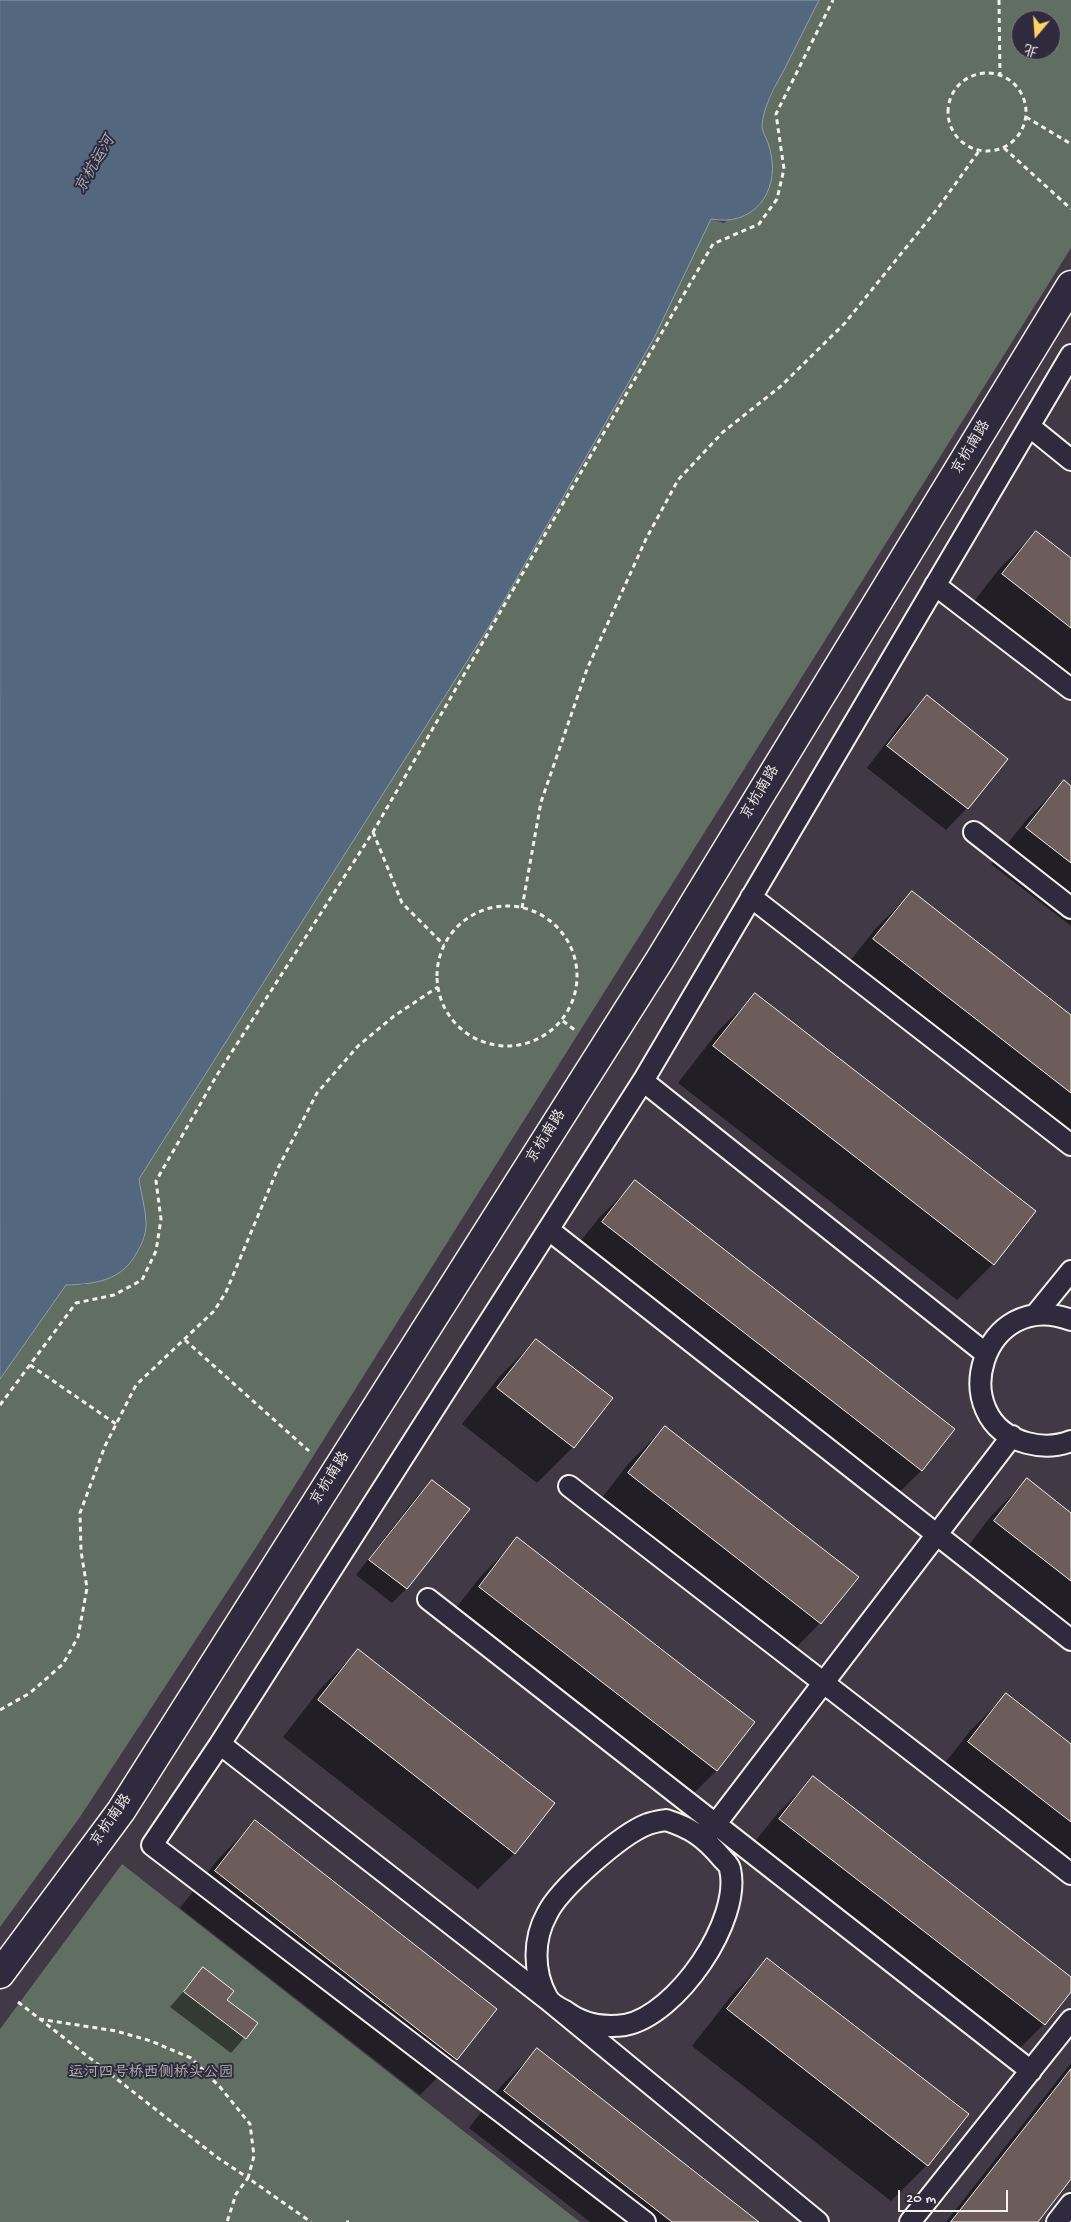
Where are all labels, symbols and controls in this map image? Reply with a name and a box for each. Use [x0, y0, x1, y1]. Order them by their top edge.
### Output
north arrow [1011, 10, 1061, 60]
text: 北 [1022, 39, 1041, 59]
water label: 京杭运河 [72, 132, 120, 198]
street label: 京杭南路 [949, 418, 995, 478]
street label: 京杭南路 [738, 763, 784, 823]
street label: 京杭南路 [523, 1107, 571, 1167]
street label: 京杭南路 [307, 1449, 355, 1509]
street label: 京杭南路 [87, 1791, 137, 1851]
park label: 运河四号桥西侧桥头公园 [69, 2065, 233, 2083]
scale bar [901, 2180, 1011, 2212]
text: 20 m [906, 2190, 936, 2208]

